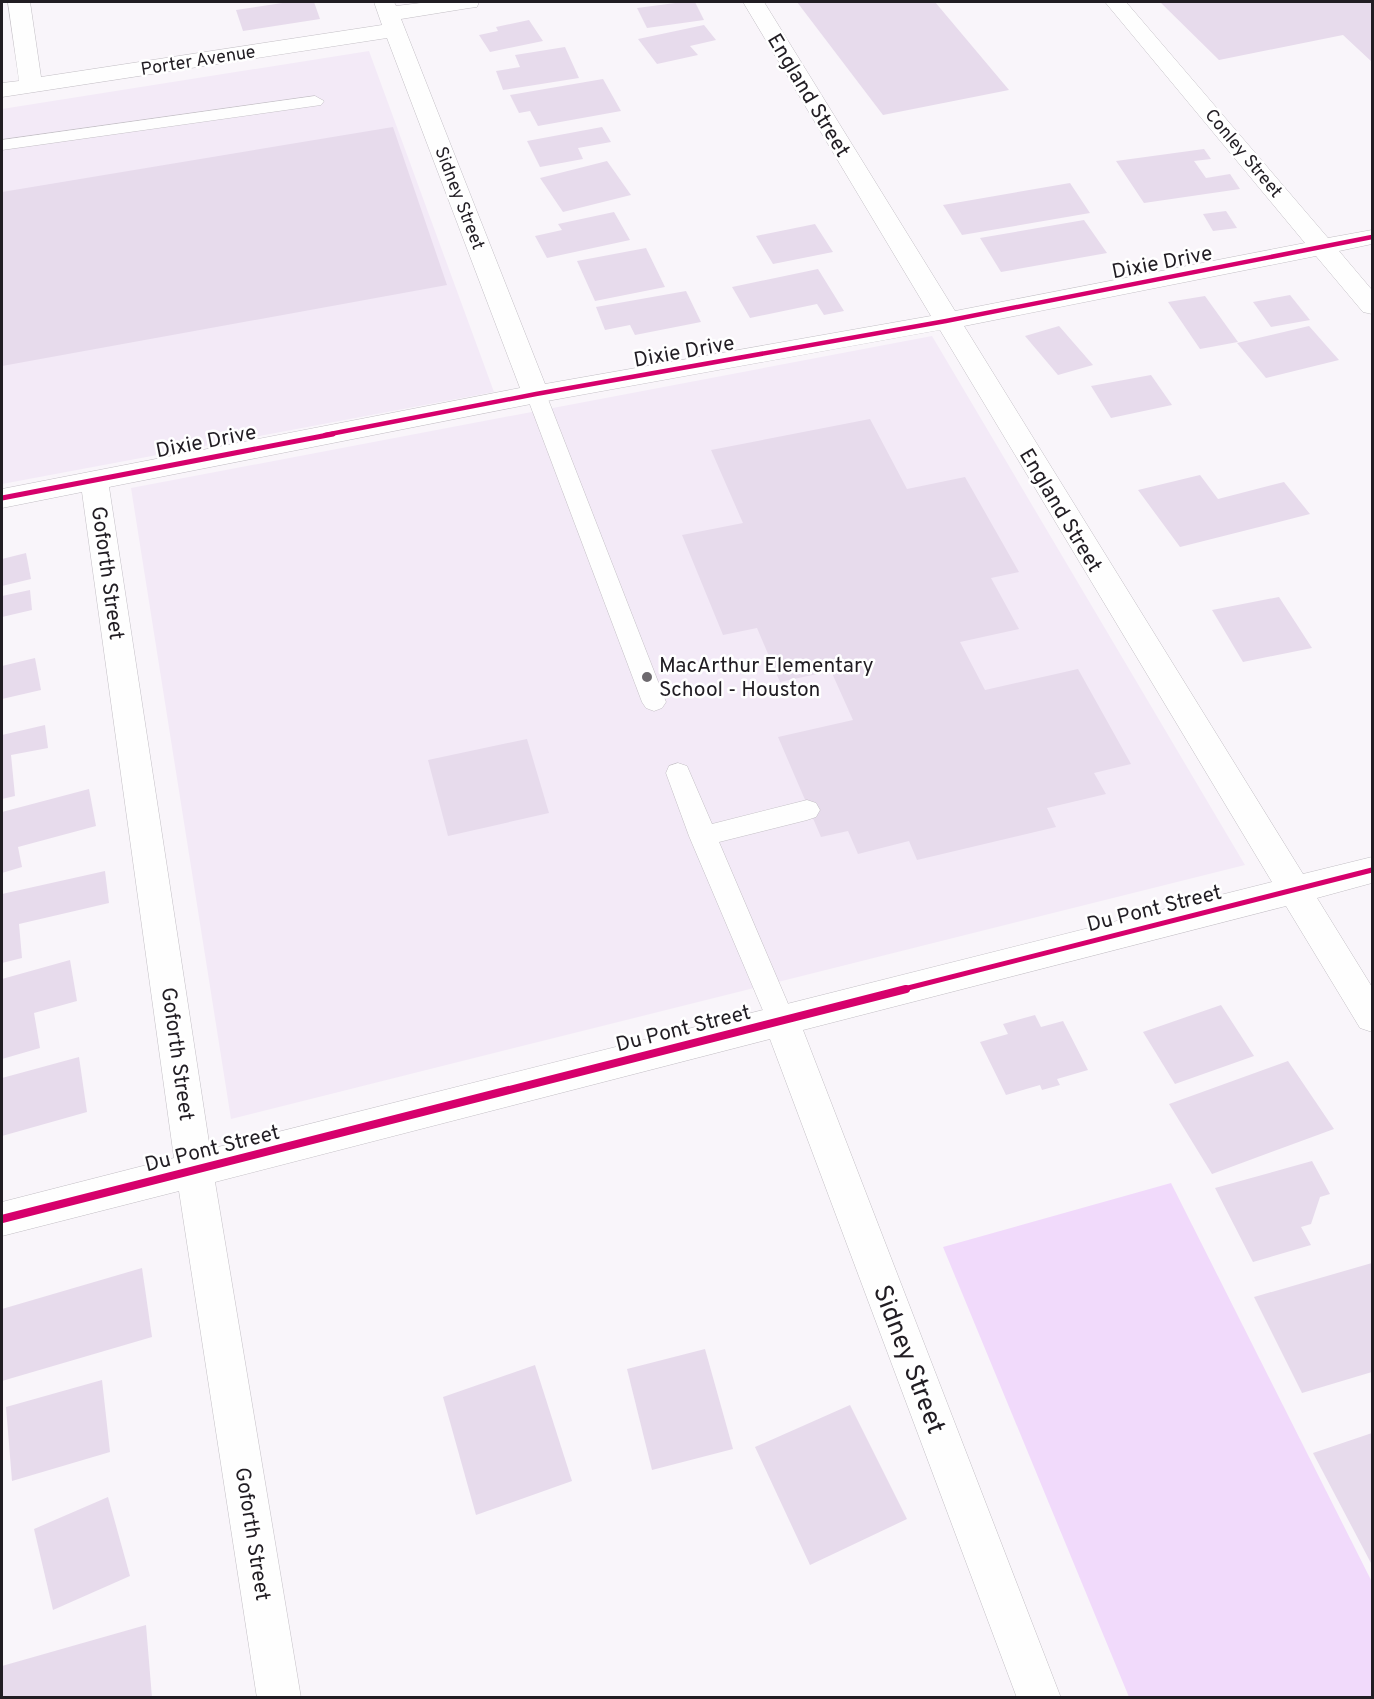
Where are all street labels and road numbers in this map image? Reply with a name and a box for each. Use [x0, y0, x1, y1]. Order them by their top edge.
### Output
street label: England Street [760, 29, 855, 163]
street label: Porter Avenue [139, 41, 257, 82]
street label: Conley Street [1199, 105, 1287, 203]
street label: Sidney Street [428, 144, 489, 253]
street label: Dixie Drive [1110, 241, 1215, 286]
street label: Dixie Drive [632, 330, 737, 375]
street label: Dixie Drive [154, 420, 259, 465]
street label: England Street [1012, 444, 1107, 578]
street label: Goforth Street [84, 505, 129, 642]
street label: Du Pont Street [1084, 880, 1225, 939]
street label: Goforth Street [154, 986, 199, 1123]
street label: Du Pont Street [613, 1000, 754, 1059]
street label: Du Pont Street [142, 1120, 283, 1179]
street label: Sidney Street [864, 1281, 951, 1439]
street label: Goforth Street [228, 1466, 275, 1603]

